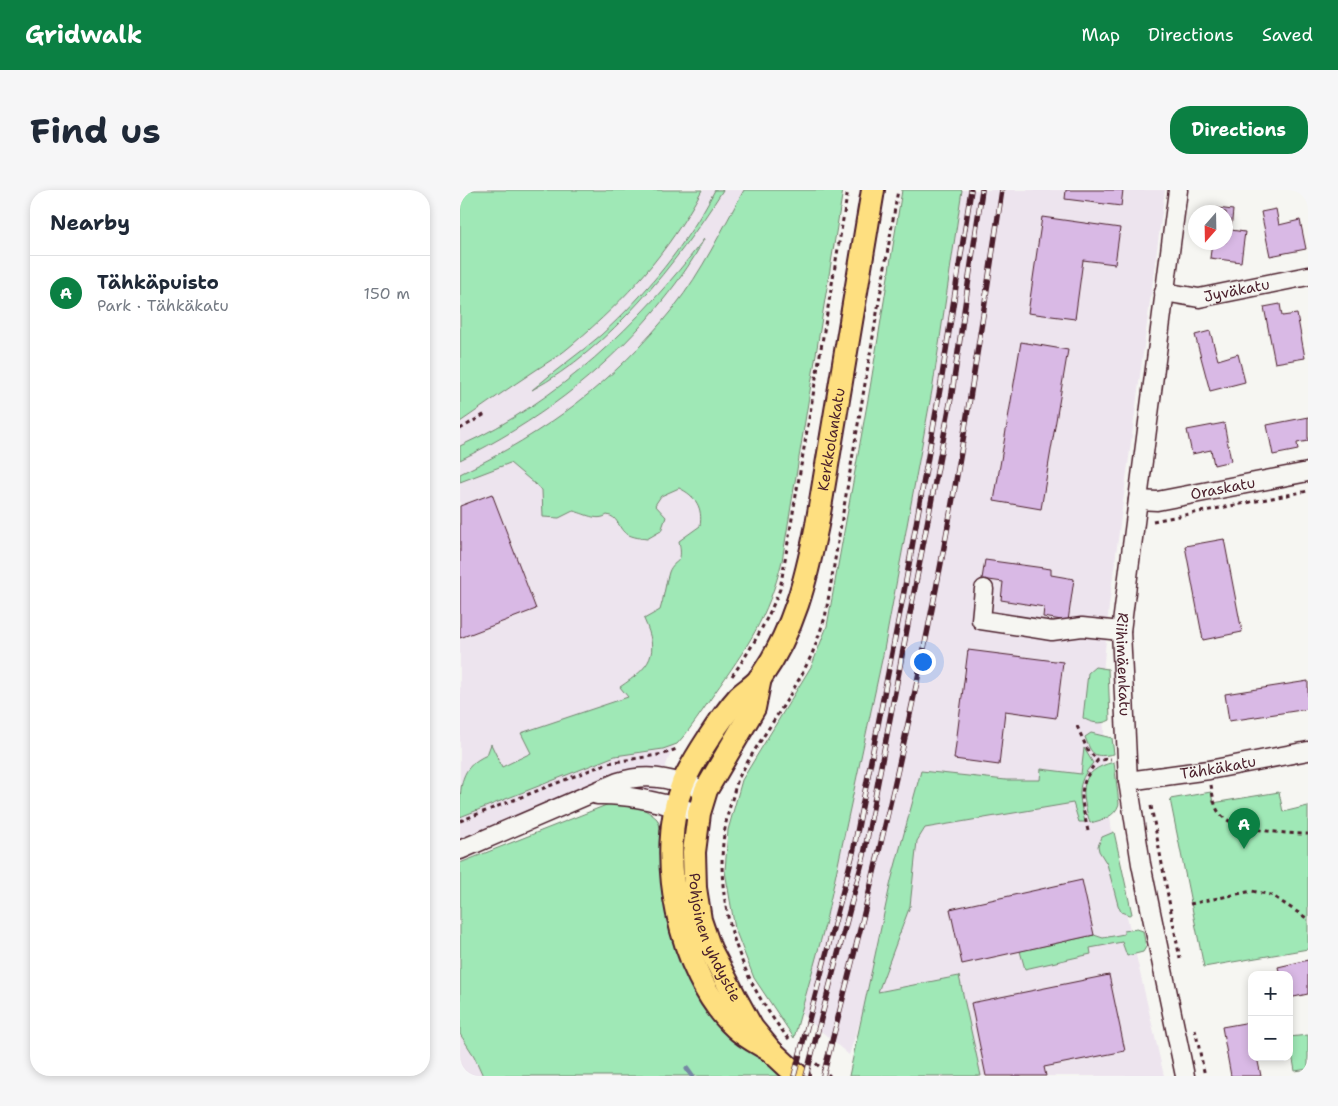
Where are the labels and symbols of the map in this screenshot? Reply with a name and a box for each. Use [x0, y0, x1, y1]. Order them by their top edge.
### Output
north arrow [1188, 205, 1233, 250]
street label: Jyväkatu [1202, 274, 1271, 307]
street label: Kerkkolankatu [813, 386, 850, 492]
street label: Oraskatu [1189, 472, 1257, 504]
street label: Riihimäenkatu [1111, 611, 1135, 717]
your location [910, 649, 936, 675]
street label: Tähkäkatu [1179, 751, 1258, 784]
pin: A [1228, 808, 1260, 849]
street label: Pohjoinen yhdystie [685, 872, 746, 1005]

